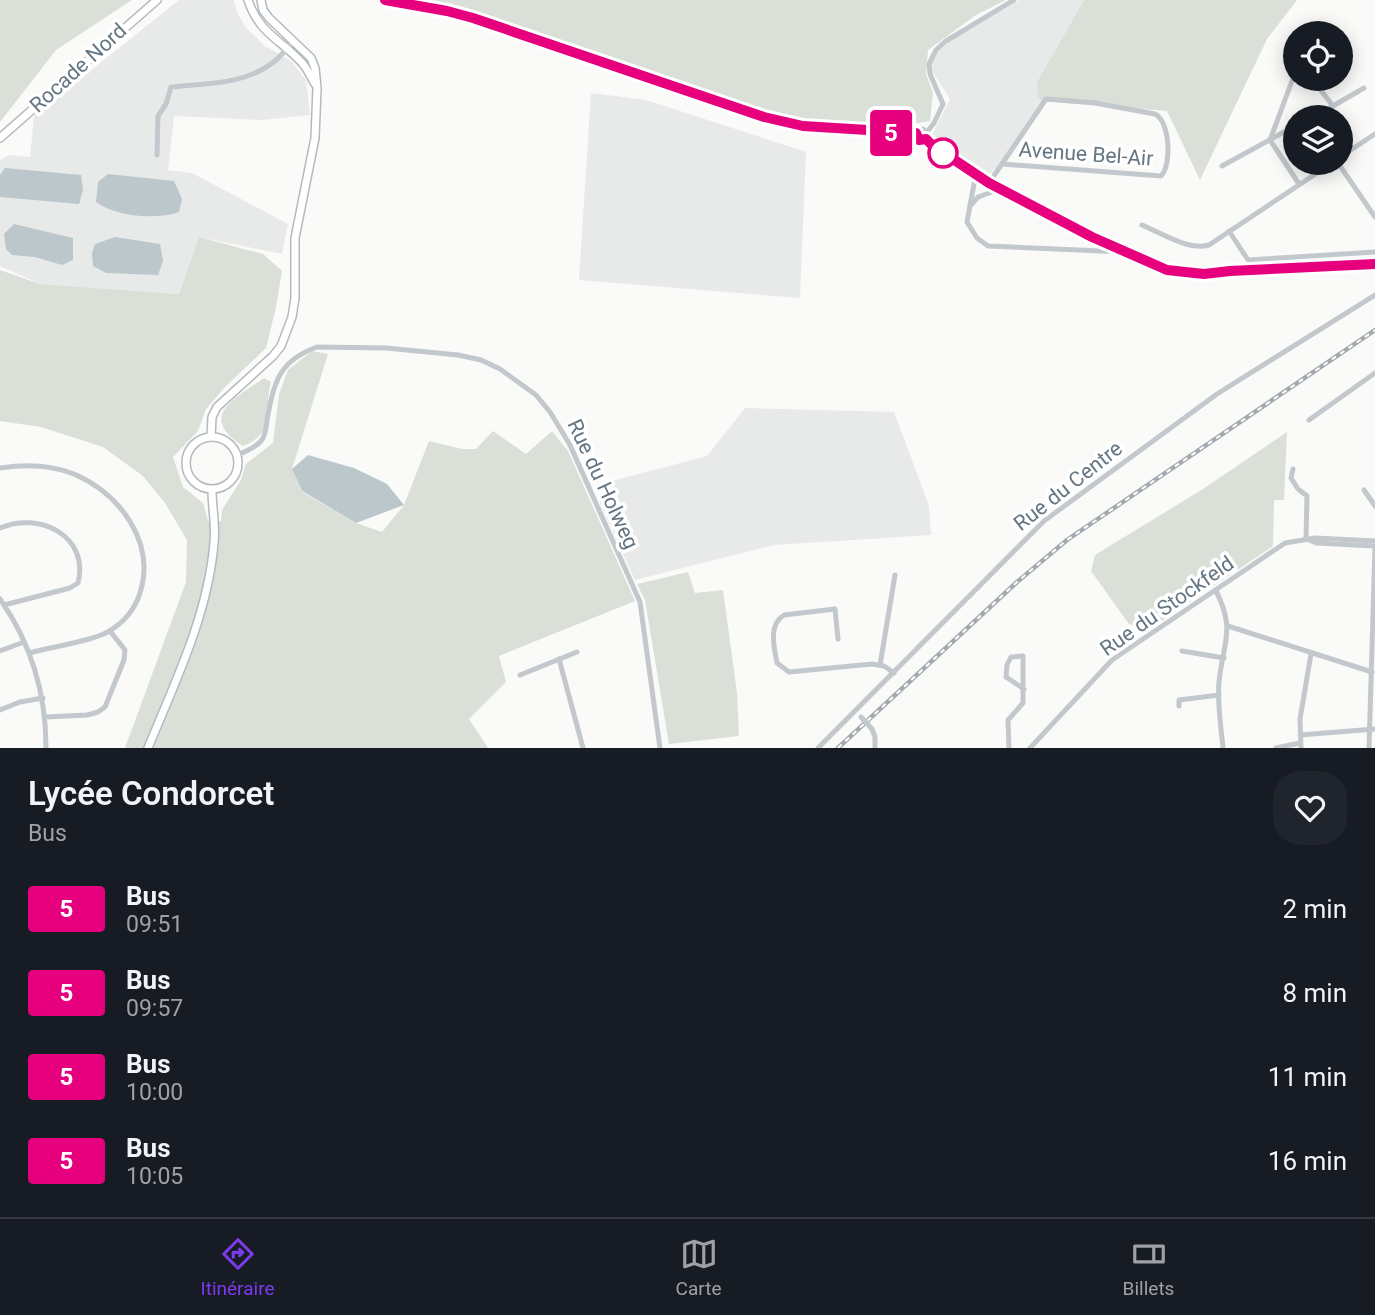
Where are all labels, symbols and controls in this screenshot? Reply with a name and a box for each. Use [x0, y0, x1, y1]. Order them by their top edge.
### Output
street label: Rocade Nord [25, 19, 131, 117]
map controls [1283, 21, 1353, 175]
button: locate [1283, 21, 1353, 91]
button: layers [1283, 105, 1353, 175]
line badge: 5 [868, 110, 914, 156]
text: 5 [884, 119, 898, 147]
street label: Avenue Bel-Air [1018, 137, 1154, 171]
unlabelled marker [928, 138, 958, 168]
street label: Rue du Holweg [562, 415, 644, 553]
street label: Rue du Centre [1009, 436, 1127, 536]
street label: Rue du Stockfeld [1096, 551, 1238, 661]
button: heart [1273, 771, 1347, 845]
text: Lycée Condorcet [28, 774, 274, 813]
text: Bus [28, 820, 67, 847]
text: Bus [126, 881, 171, 911]
text: 2 min [1282, 894, 1347, 924]
text: 5 [60, 895, 73, 923]
text: 09:51 [126, 911, 183, 938]
text: Bus [126, 965, 171, 995]
text: 8 min [1282, 978, 1347, 1008]
text: 5 [60, 979, 73, 1007]
text: 09:57 [126, 995, 183, 1022]
text: Bus [126, 1049, 171, 1079]
text: 11 min [1268, 1062, 1347, 1092]
text: 5 [60, 1063, 73, 1091]
text: 10:00 [126, 1079, 183, 1106]
text: Bus [126, 1133, 171, 1163]
text: 16 min [1268, 1146, 1347, 1176]
text: 5 [60, 1147, 73, 1175]
text: 10:05 [126, 1163, 183, 1190]
tab: Itinéraire [201, 1235, 274, 1300]
tab: Carte [676, 1235, 722, 1300]
tab: Billets [1123, 1235, 1174, 1300]

